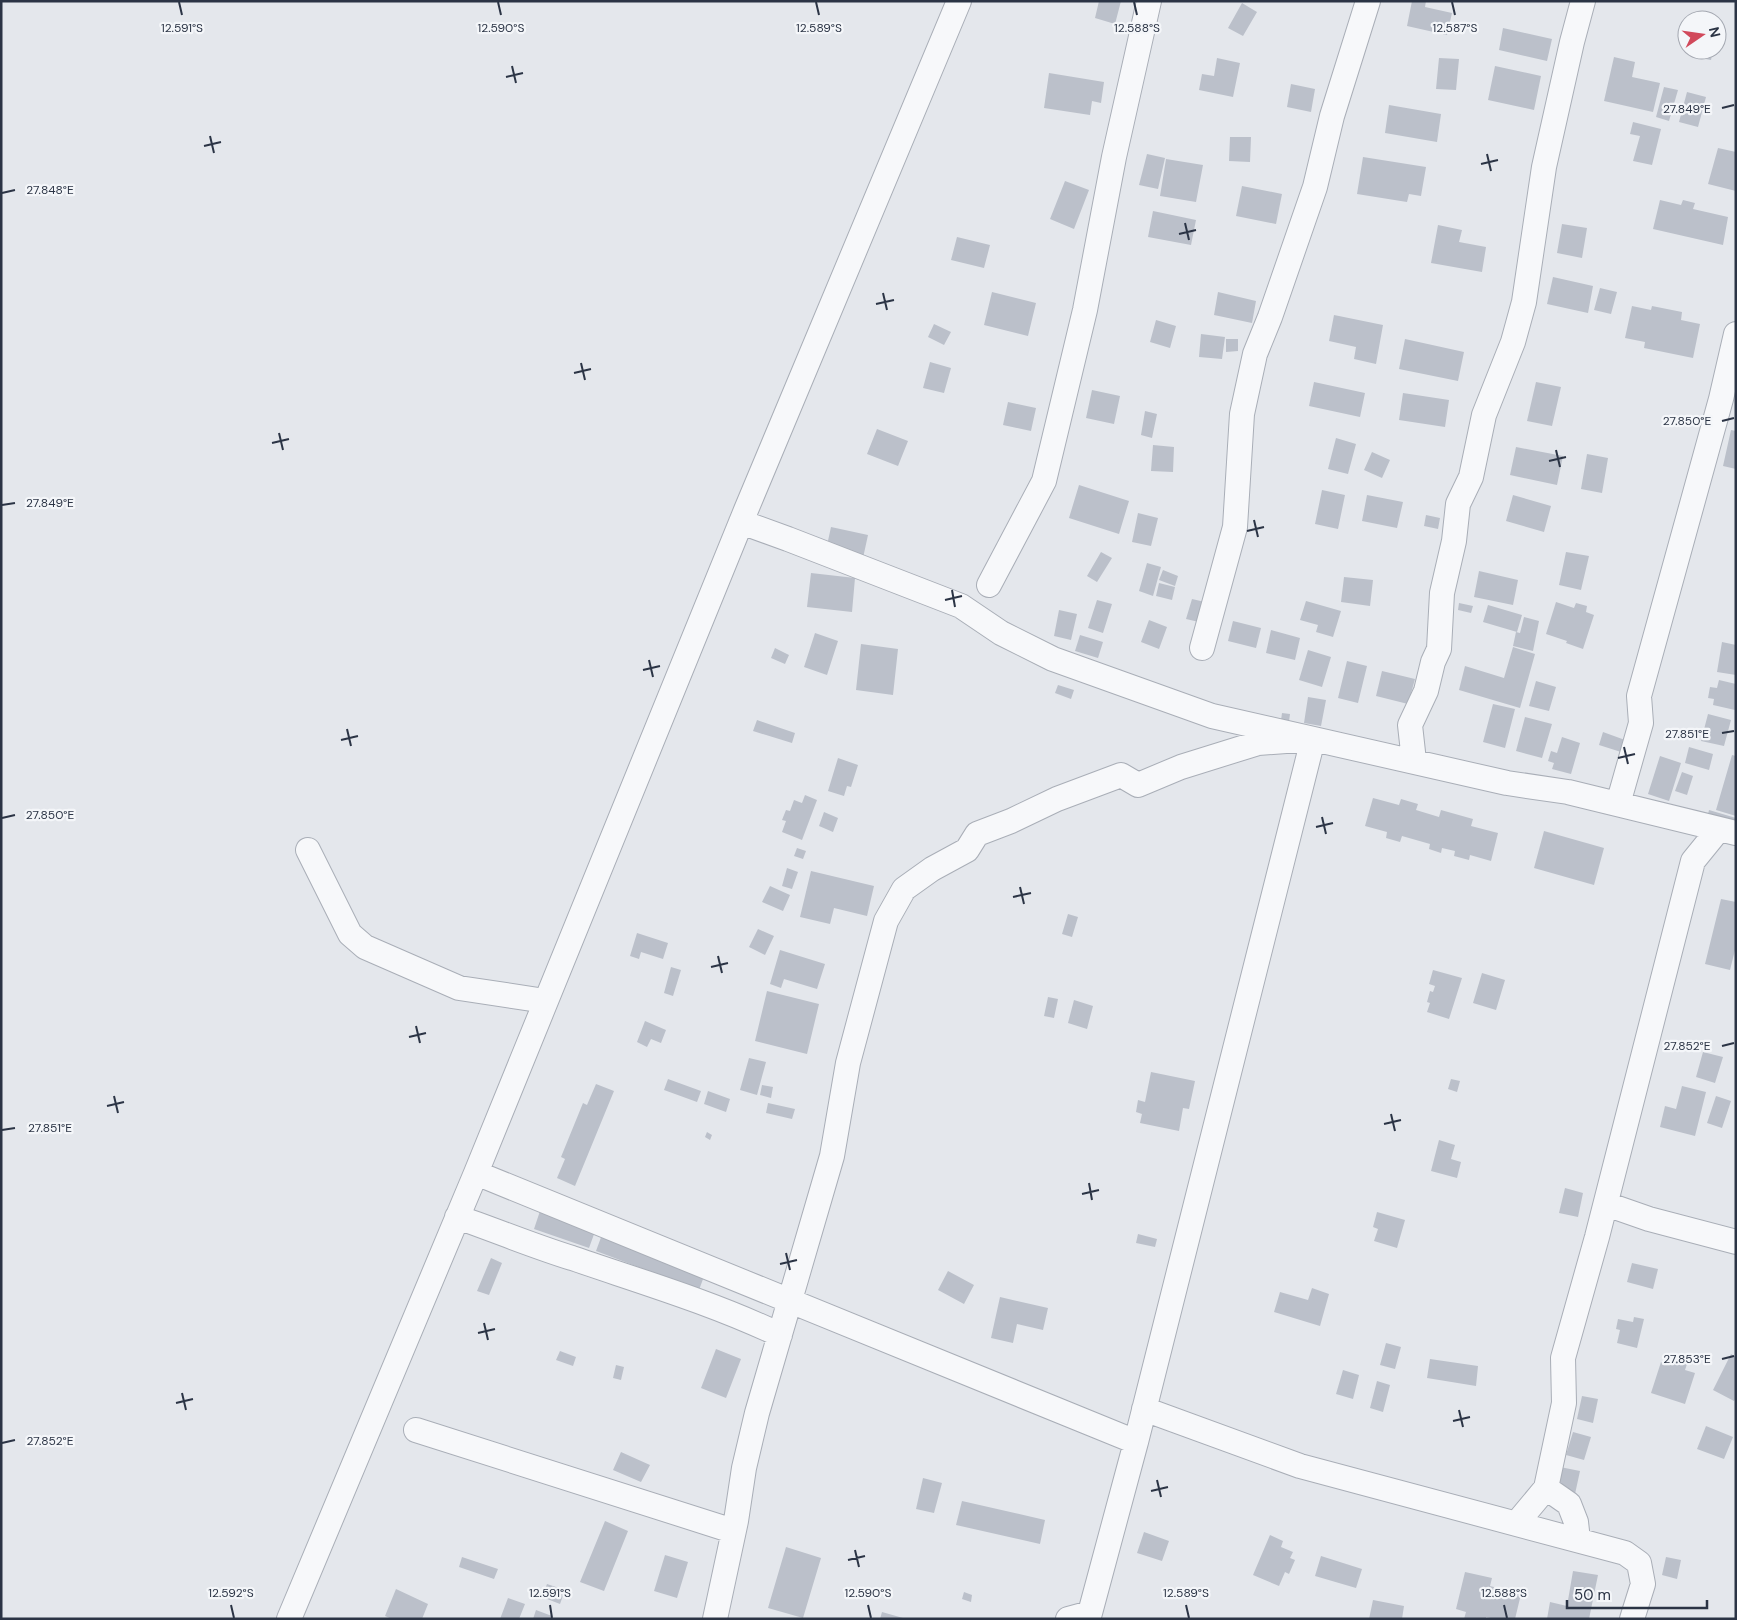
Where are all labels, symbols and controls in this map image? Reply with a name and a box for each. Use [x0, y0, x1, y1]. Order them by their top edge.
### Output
north arrow [1677, 10, 1727, 60]
text: 12.591°S [161, 20, 203, 36]
text: 12.590°S [478, 20, 524, 36]
text: 12.589°S [796, 20, 842, 36]
text: 12.588°S [1114, 20, 1160, 36]
text: 12.587°S [1433, 20, 1477, 36]
text: N [1705, 25, 1725, 39]
text: 27.849°E [1663, 101, 1711, 117]
text: 27.848°E [26, 182, 74, 198]
text: 27.850°E [1663, 413, 1711, 429]
text: 27.849°E [26, 495, 74, 511]
text: 27.851°E [1665, 726, 1709, 742]
text: 27.850°E [26, 807, 74, 823]
text: 27.852°E [1664, 1038, 1711, 1054]
text: 27.851°E [28, 1120, 72, 1136]
text: 27.853°E [1663, 1351, 1711, 1367]
text: 27.852°E [27, 1433, 74, 1449]
scale bar [1567, 1578, 1707, 1610]
text: 12.592°S [208, 1585, 254, 1601]
text: 12.591°S [529, 1585, 571, 1601]
text: 12.590°S [845, 1585, 891, 1601]
text: 12.589°S [1163, 1585, 1209, 1601]
text: 12.588°S [1481, 1585, 1527, 1601]
text: 50 m [1574, 1585, 1611, 1605]

